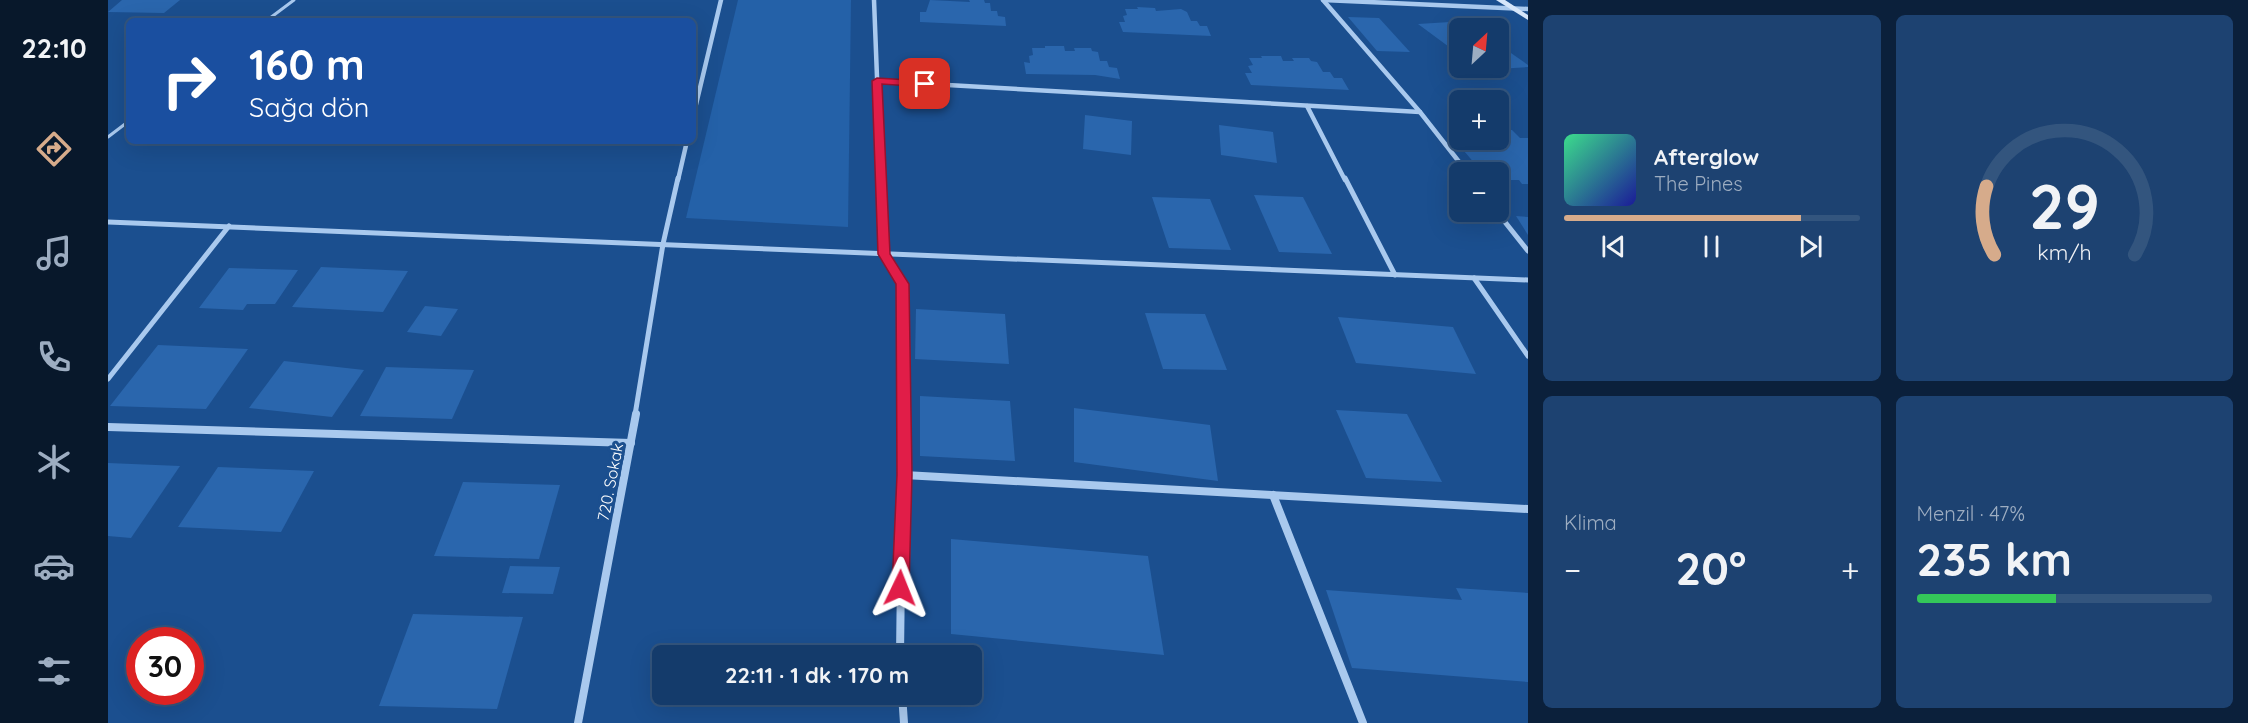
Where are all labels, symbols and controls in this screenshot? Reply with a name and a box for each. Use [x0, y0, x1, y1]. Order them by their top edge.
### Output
north arrow [1449, 18, 1509, 78]
map controls [1449, 18, 1509, 222]
text: 22:10 [21, 31, 87, 65]
text: 160 m [249, 38, 365, 91]
icon: right [150, 42, 228, 120]
pin [899, 58, 950, 109]
icon: arrive [908, 67, 941, 100]
text: Sağa dön [249, 90, 369, 124]
button: + [1449, 90, 1509, 150]
icon: directions [33, 128, 75, 170]
text: Afterglow [1654, 143, 1759, 171]
button: − [1449, 162, 1509, 222]
text: 29 [2029, 167, 2100, 245]
text: The Pines [1654, 171, 1743, 196]
icon: previous [1597, 230, 1630, 263]
icon: pause [1695, 230, 1728, 263]
icon: next [1794, 230, 1827, 263]
icon: music [33, 232, 75, 274]
text: km/h [2037, 240, 2091, 266]
icon: phone [33, 336, 75, 378]
icon: climate [33, 441, 75, 483]
street label: 720. Sokak [593, 441, 627, 523]
text: Menzil · 47% [1917, 501, 2025, 526]
text: Klima [1564, 510, 1617, 535]
text: 235 km [1917, 531, 2072, 587]
text: 20° [1676, 540, 1746, 596]
icon: car [33, 545, 75, 587]
text: − [1564, 549, 1581, 590]
text: + [1841, 549, 1859, 590]
position arrow [868, 556, 932, 620]
speed limit sign: 30 [126, 627, 204, 705]
icon: filters [33, 650, 75, 692]
text: 22:11 · 1 dk · 170 m [725, 661, 909, 689]

